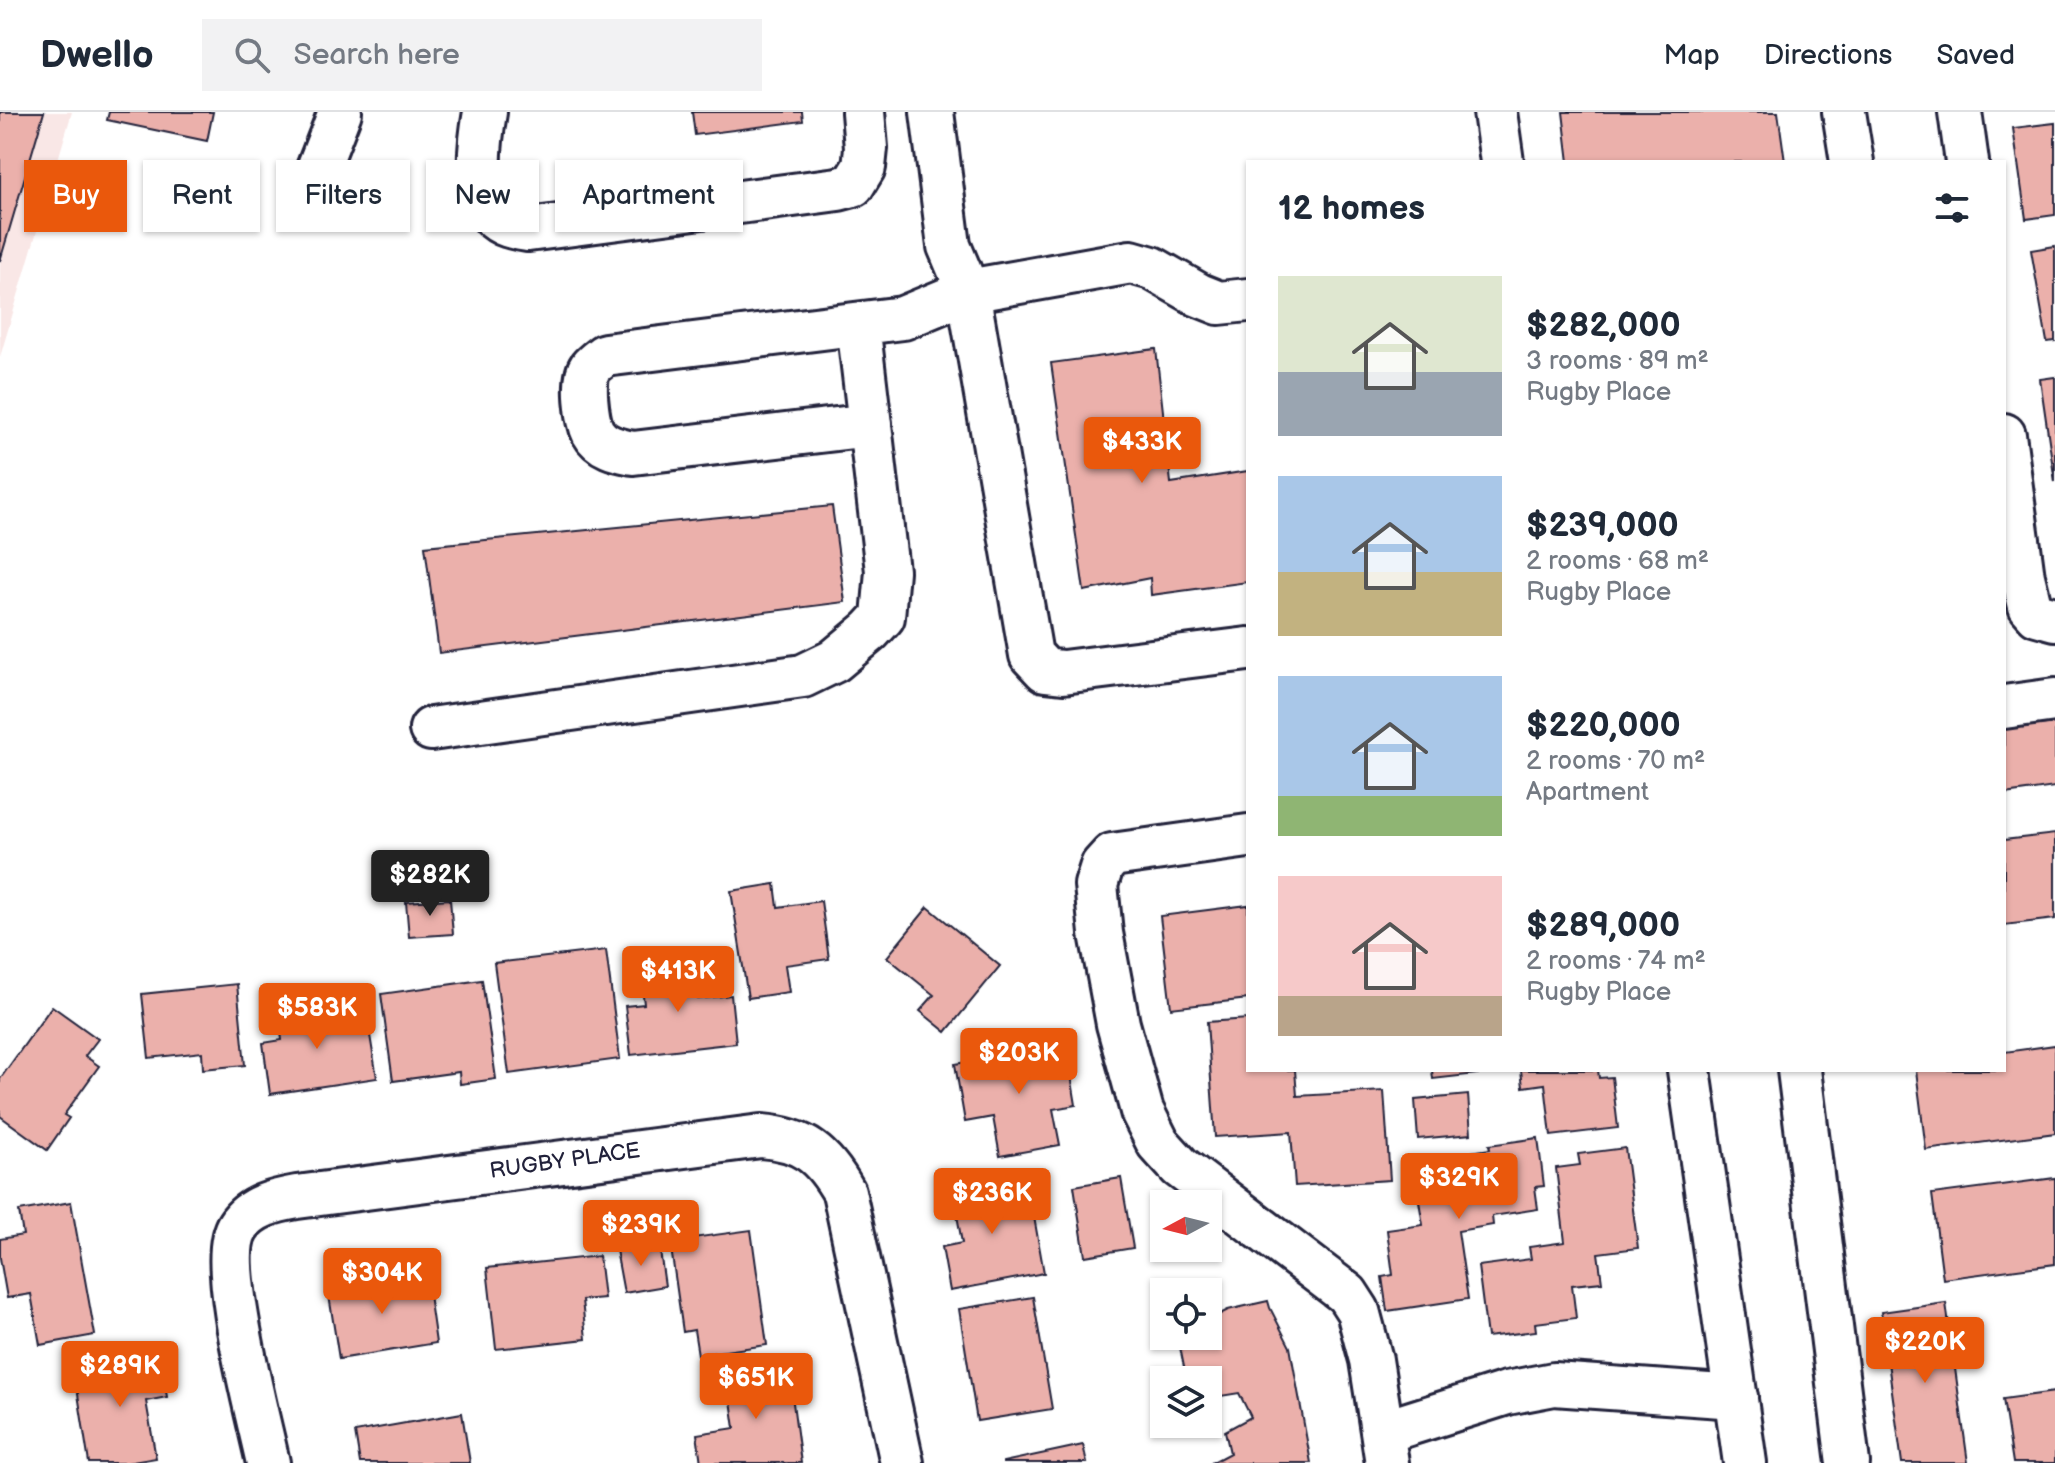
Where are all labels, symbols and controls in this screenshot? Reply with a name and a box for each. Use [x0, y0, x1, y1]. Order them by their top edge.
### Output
search box [202, 19, 762, 91]
text: Dwello [40, 33, 154, 78]
icon: search [230, 33, 274, 77]
text: Search here [294, 37, 460, 73]
text: Map [1663, 39, 1720, 72]
text: Directions [1764, 39, 1892, 72]
text: Saved [1936, 39, 2015, 72]
chip: Buy [24, 160, 127, 232]
chip: Rent [143, 160, 260, 232]
chip: Filters [276, 160, 410, 232]
chip: New [426, 160, 539, 232]
chip: Apartment [555, 160, 743, 232]
icon: filters [1930, 186, 1974, 230]
text: 12 homes [1278, 188, 1425, 229]
text: $282,000 [1526, 305, 1681, 346]
icon: home [1342, 308, 1438, 404]
text: 3 rooms · 89 m² [1526, 346, 1709, 377]
text: Rugby Place [1526, 377, 1671, 408]
pin: $433K [1086, 417, 1198, 485]
text: $433K [1102, 427, 1182, 458]
text: $239,000 [1526, 505, 1679, 546]
icon: home [1342, 508, 1438, 604]
text: 2 rooms · 68 m² [1526, 546, 1709, 577]
text: Rugby Place [1526, 577, 1671, 608]
text: $220,000 [1526, 705, 1681, 746]
icon: home [1342, 708, 1438, 804]
text: 2 rooms · 70 m² [1526, 746, 1705, 777]
text: Apartment [1526, 777, 1649, 808]
pin: $282K [374, 850, 486, 918]
text: $282K [389, 860, 471, 891]
text: $289,000 [1526, 905, 1680, 946]
icon: home [1342, 908, 1438, 1004]
pin: $413K [622, 946, 734, 1014]
text: 2 rooms · 74 m² [1526, 946, 1706, 977]
text: $413K [640, 956, 716, 987]
text: Rugby Place [1526, 977, 1671, 1008]
pin: $583K [261, 983, 373, 1051]
text: $583K [277, 993, 357, 1024]
pin: $203K [963, 1028, 1075, 1096]
text: $203K [978, 1038, 1060, 1069]
street label: RUGBY PLACE [488, 1137, 642, 1185]
pin: $329K [1403, 1153, 1515, 1221]
text: $329K [1419, 1163, 1499, 1194]
pin: $236K [936, 1168, 1048, 1236]
text: $236K [952, 1178, 1032, 1209]
north arrow [1150, 1190, 1222, 1262]
map controls [1150, 1190, 1222, 1438]
pin: $239K [585, 1200, 697, 1268]
text: $239K [601, 1210, 681, 1241]
pin: $304K [326, 1248, 438, 1316]
text: $304K [341, 1258, 423, 1289]
button: locate [1150, 1278, 1222, 1350]
pin: $220K [1869, 1317, 1981, 1385]
text: $220K [1884, 1327, 1966, 1358]
pin: $289K [64, 1341, 176, 1409]
text: $289K [79, 1351, 161, 1382]
pin: $651K [700, 1353, 812, 1421]
text: $651K [718, 1363, 794, 1394]
button: layers [1150, 1366, 1222, 1438]

